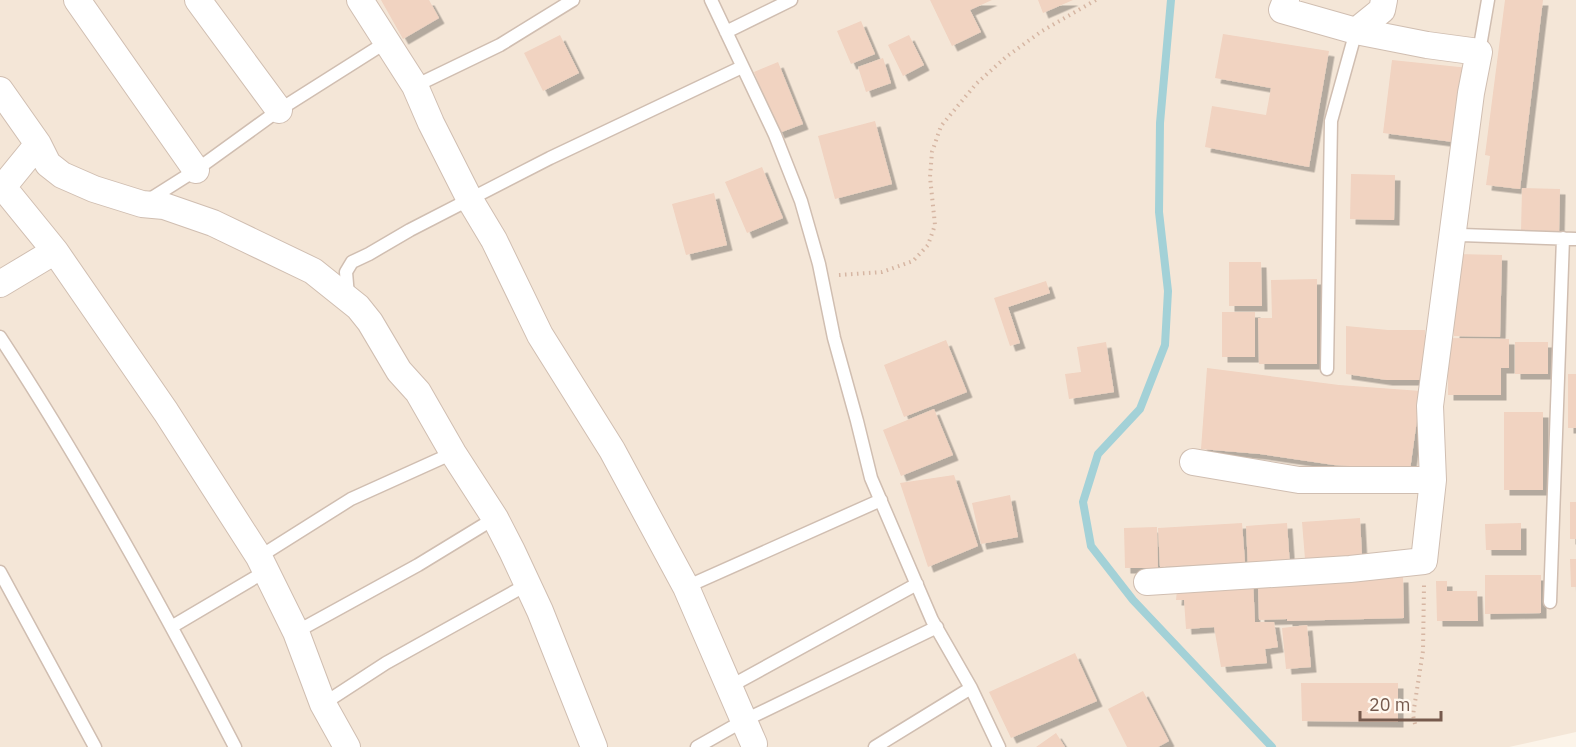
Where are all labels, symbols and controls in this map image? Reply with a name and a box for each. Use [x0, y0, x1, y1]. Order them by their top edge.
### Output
scale bar [1360, 684, 1441, 722]
text: 20 m [1369, 693, 1411, 716]

